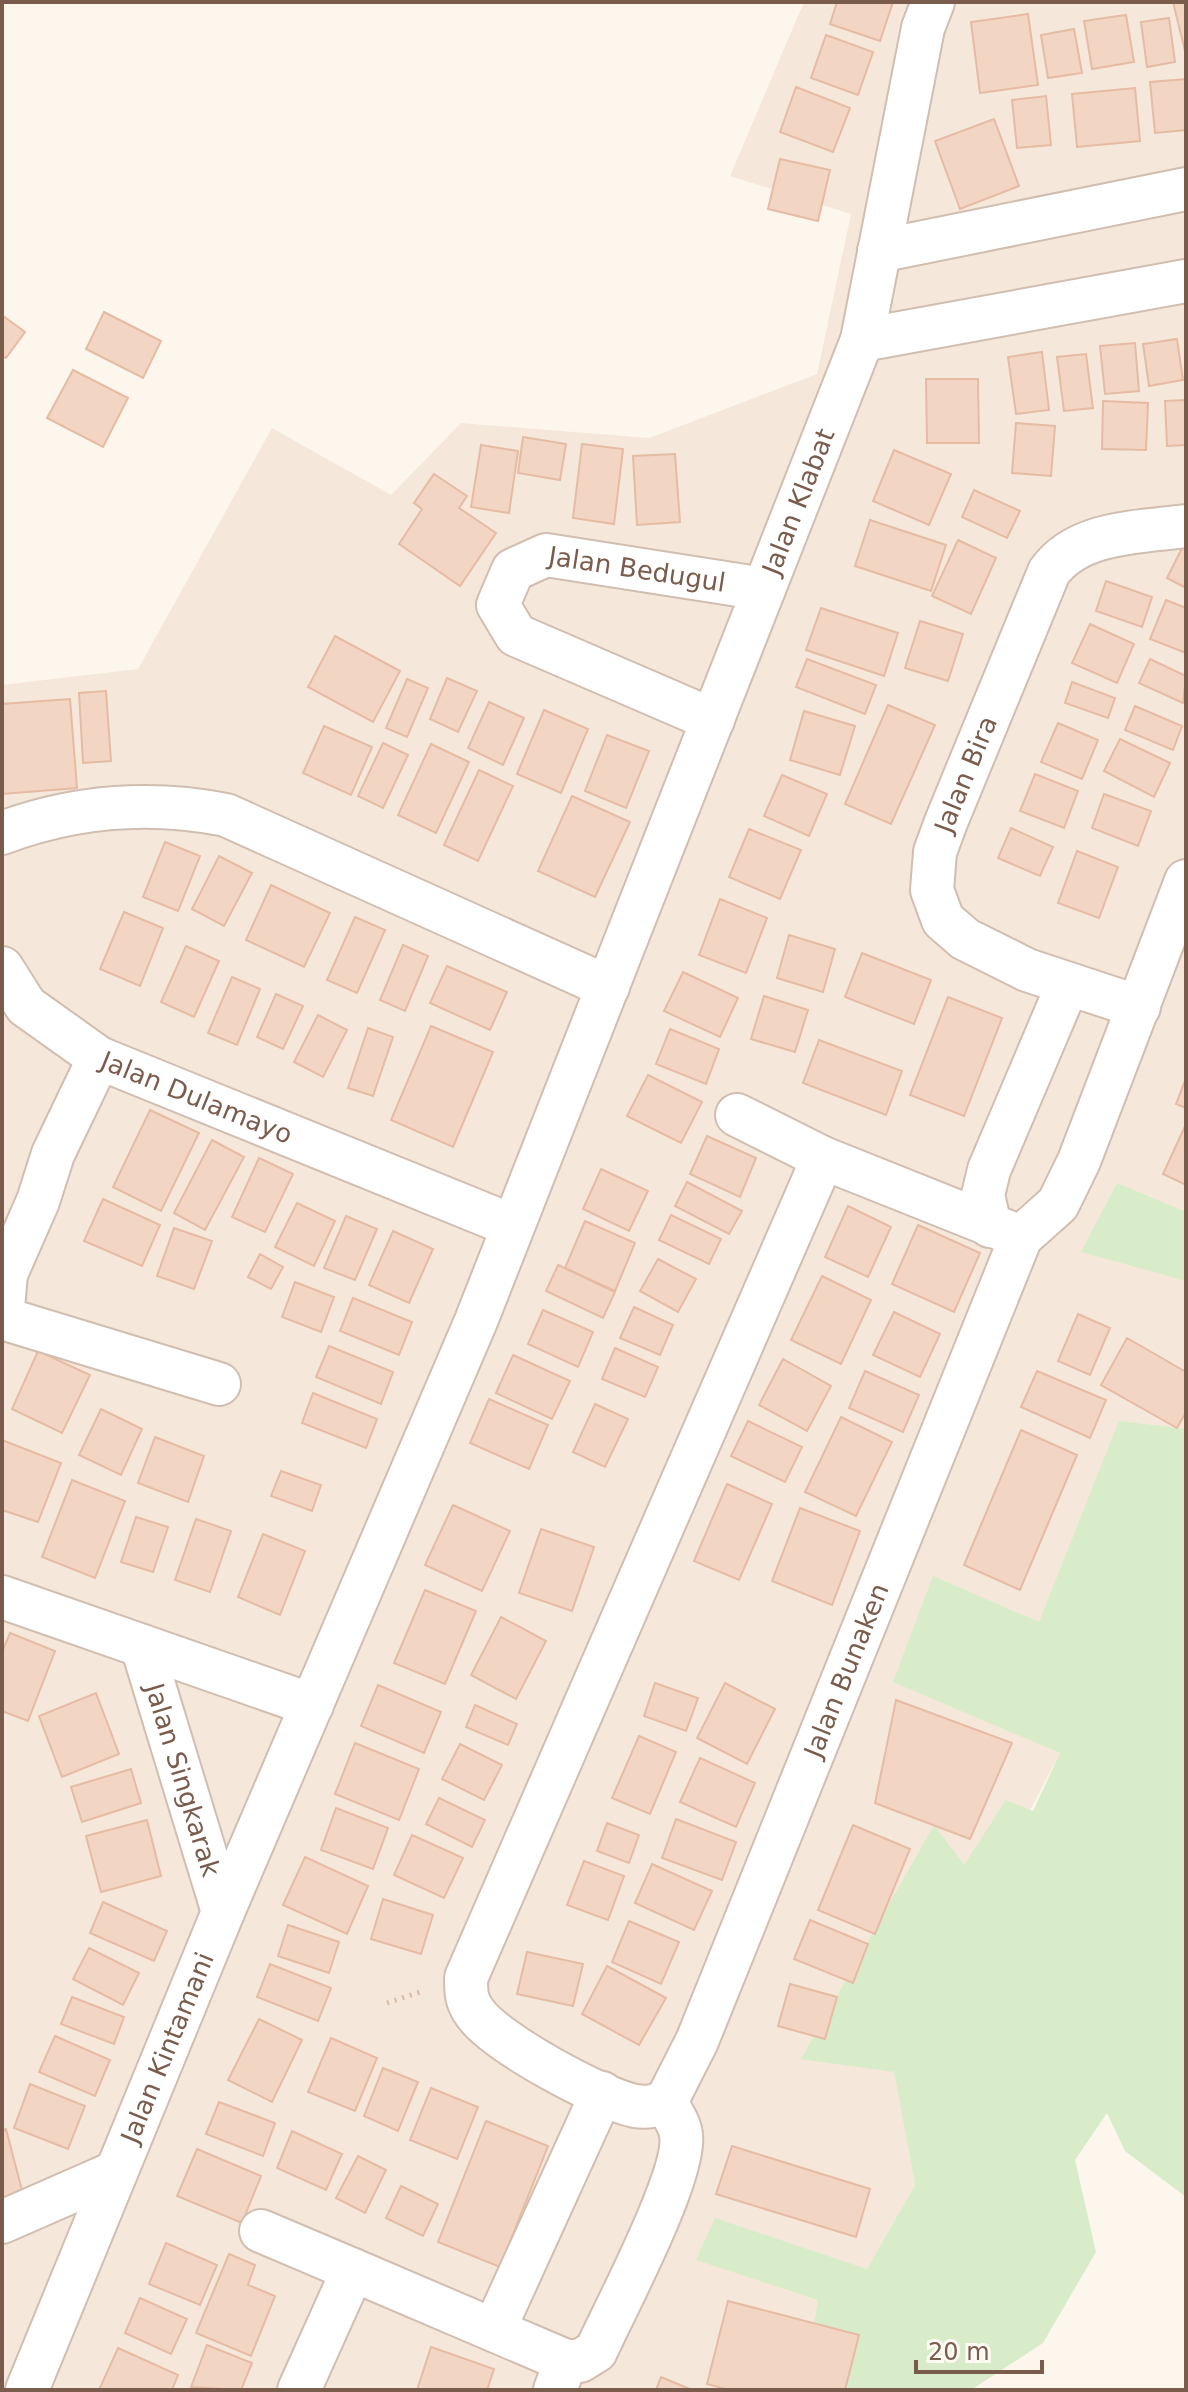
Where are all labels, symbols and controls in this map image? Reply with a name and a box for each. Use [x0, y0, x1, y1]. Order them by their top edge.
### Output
street label: Jalan Klabat [755, 424, 841, 581]
street label: Jalan Bedugul [545, 540, 728, 598]
street label: Jalan Bira [928, 712, 1003, 838]
street label: Jalan Dulamayo [95, 1045, 297, 1150]
street label: Jalan Bunaken [797, 1579, 895, 1764]
street label: Jalan Singkarak [139, 1678, 226, 1880]
street label: Jalan Kintamani [114, 1948, 220, 2149]
scale bar [916, 2324, 1042, 2374]
text: 20 m [928, 2338, 990, 2366]

